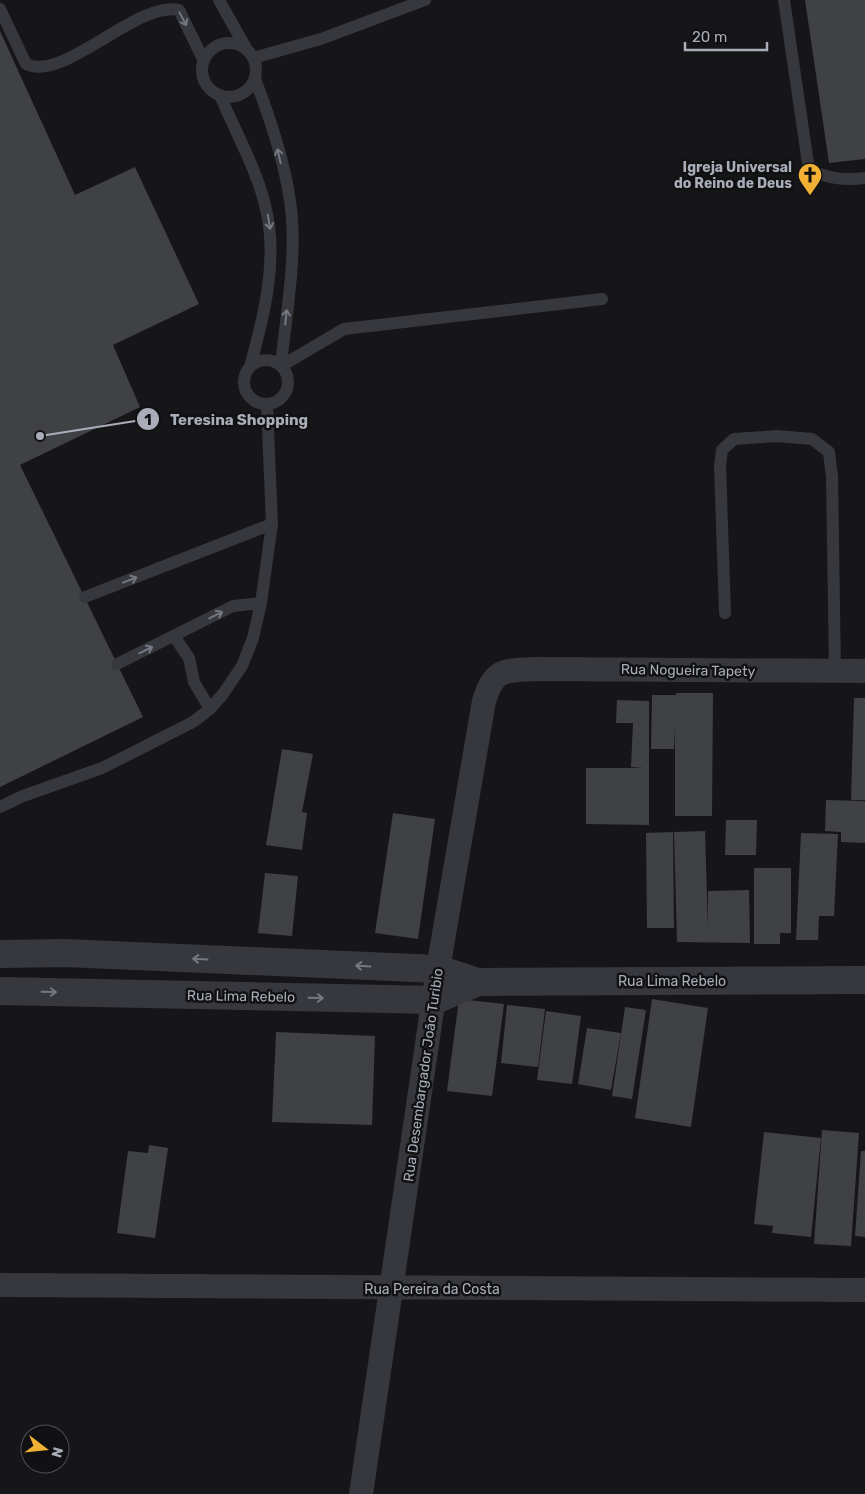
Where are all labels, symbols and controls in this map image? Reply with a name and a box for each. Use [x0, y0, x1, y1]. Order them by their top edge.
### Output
one-way arrow [179, 12, 189, 26]
scale bar [685, 20, 768, 52]
text: 20 m [692, 28, 727, 46]
one-way arrow [274, 149, 283, 165]
place label: Igreja Universal do Reino de Deus [674, 159, 792, 192]
church icon: Igreja Universal do Reino de Deus [797, 162, 823, 196]
one-way arrow [264, 214, 274, 230]
one-way arrow [281, 309, 291, 325]
callout: Teresina Shopping [135, 404, 318, 434]
text: 1 [144, 411, 152, 429]
text: Teresina Shopping [170, 411, 308, 429]
one-way arrow [122, 574, 137, 584]
one-way arrow [209, 610, 224, 620]
one-way arrow [138, 645, 153, 654]
street label: Rua Nogueira Tapety [621, 661, 756, 680]
one-way arrow [193, 954, 209, 964]
one-way arrow [355, 962, 371, 971]
street label: Rua Desembargador João Turibio [400, 967, 447, 1183]
street label: Rua Lima Rebelo [618, 973, 726, 990]
one-way arrow [40, 987, 56, 997]
street label: Rua Lima Rebelo [187, 987, 295, 1006]
one-way arrow [308, 993, 324, 1003]
street label: Rua Pereira da Costa [364, 1281, 500, 1298]
north arrow [20, 1424, 70, 1474]
text: N [47, 1445, 67, 1460]

